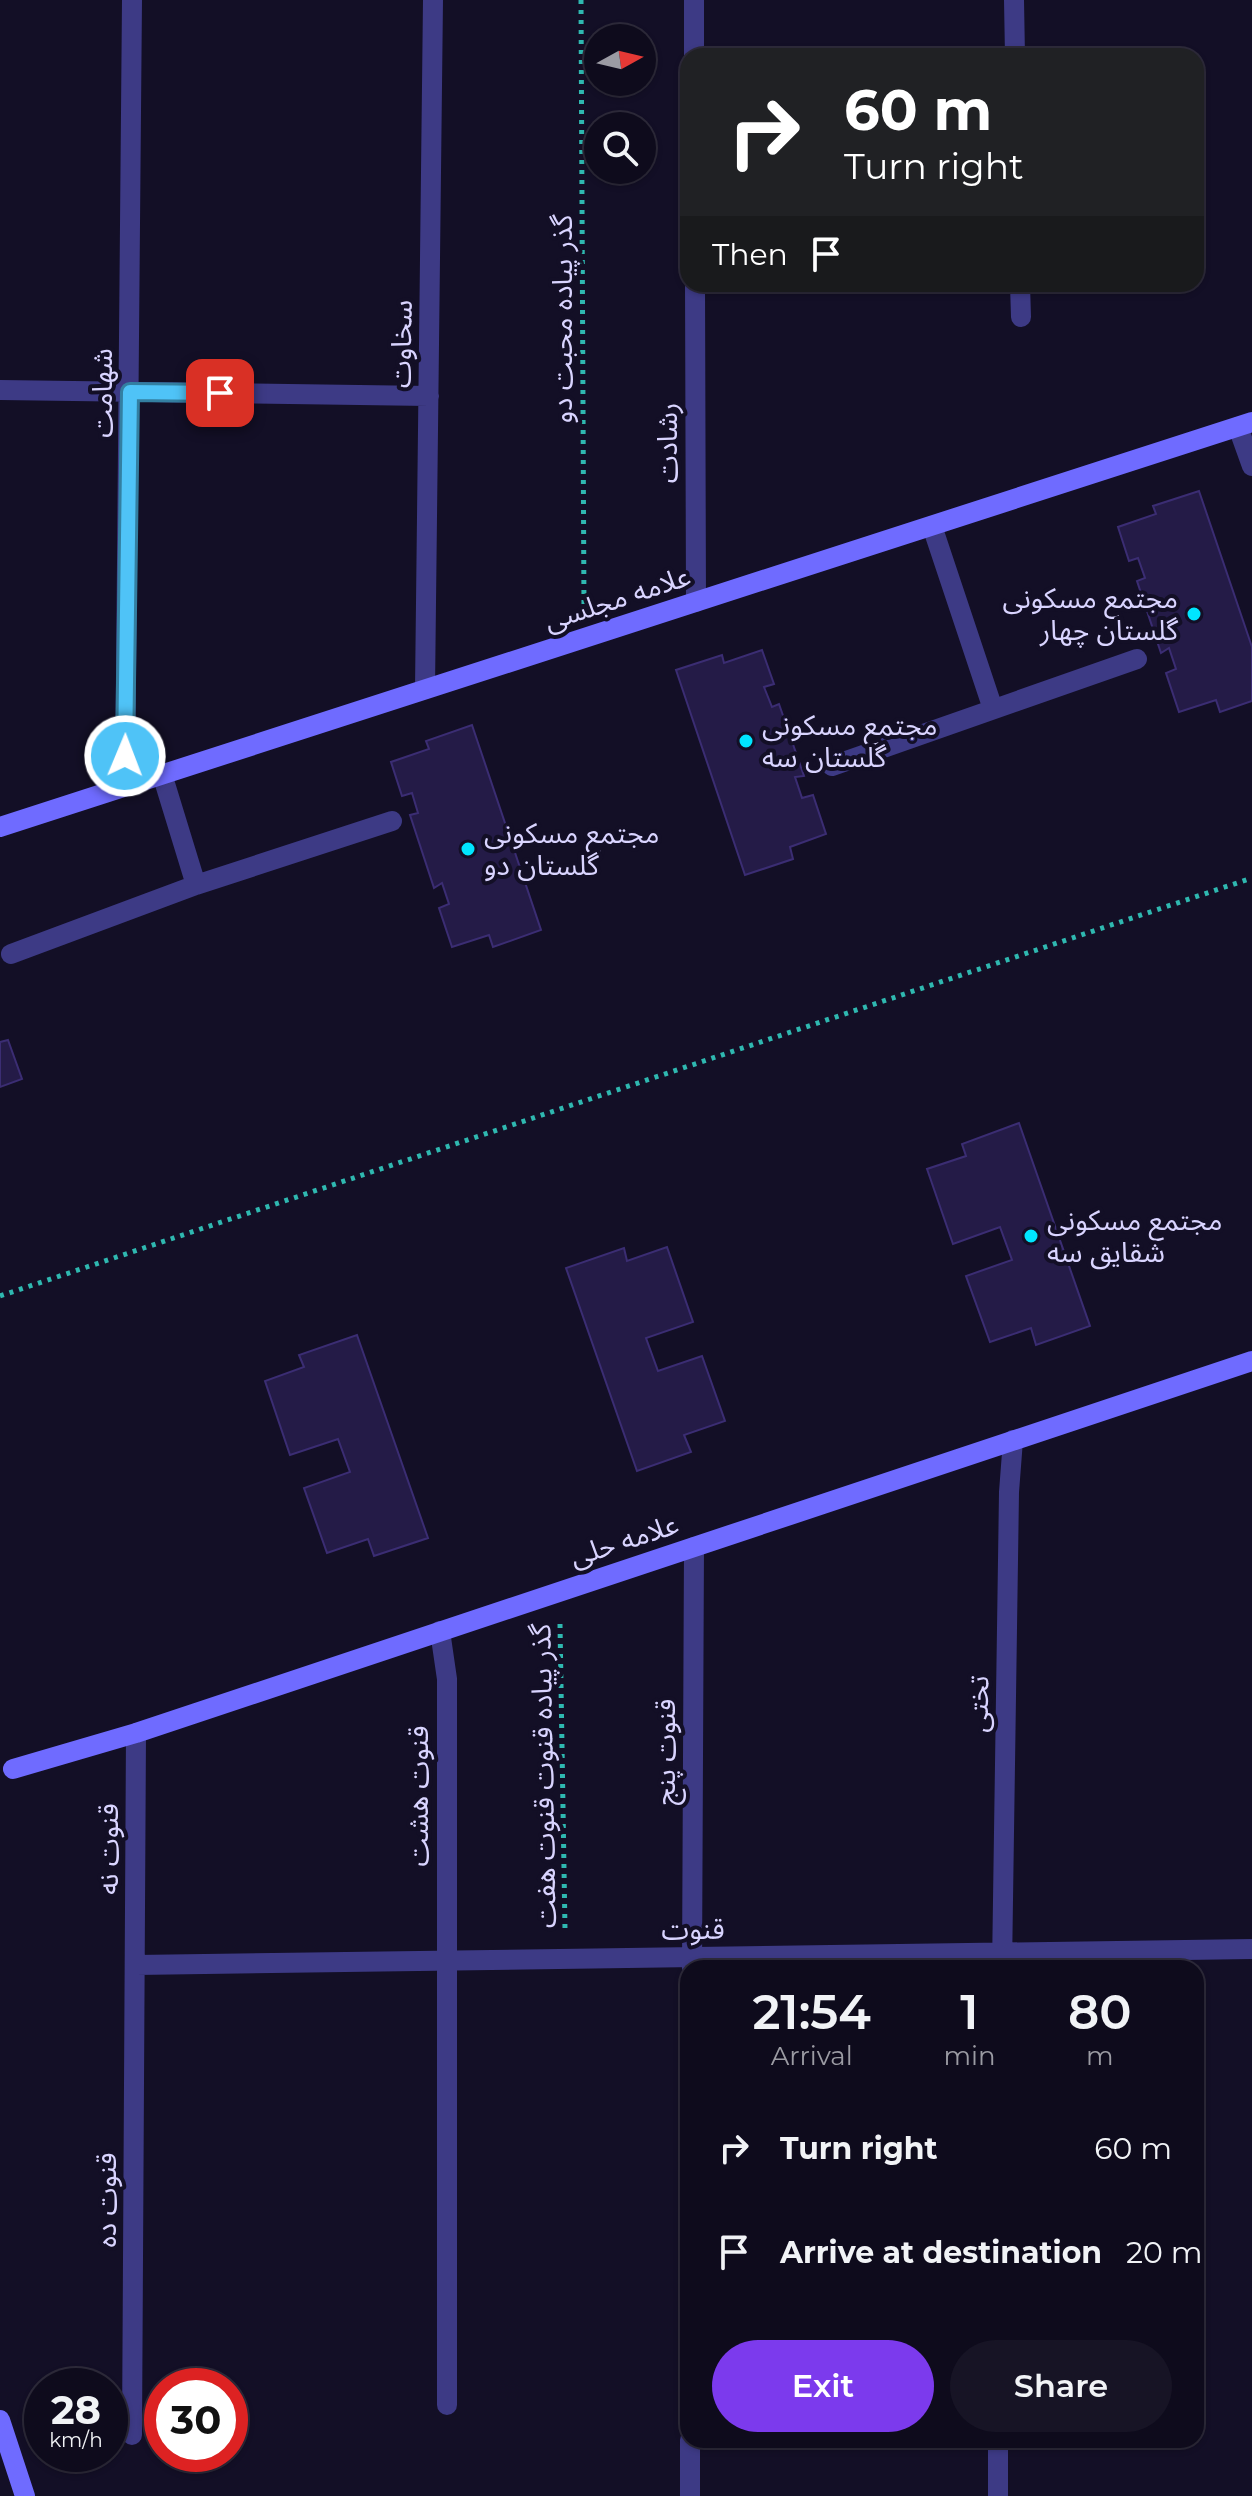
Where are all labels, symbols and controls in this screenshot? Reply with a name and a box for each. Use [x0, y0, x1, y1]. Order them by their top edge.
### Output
north arrow [584, 24, 656, 96]
map controls [584, 24, 656, 184]
text: 60 m [844, 76, 992, 144]
icon: right [712, 80, 816, 184]
button: search [584, 112, 656, 184]
text: Turn right [844, 144, 1024, 188]
street label: گذر پیاده محبت دو [545, 214, 580, 424]
icon: arrive [804, 232, 848, 276]
text: Then [712, 236, 788, 273]
street label: سخاوت [383, 300, 419, 388]
street label: شهامت [85, 348, 119, 438]
pin [186, 359, 254, 427]
icon: arrive [198, 371, 242, 415]
street label: رشادت [650, 403, 684, 483]
street label: علامه مجلسی [540, 558, 694, 638]
place label: مجتمع مسکونی گلستان چهار [1003, 581, 1178, 648]
marker: مجتمع مسکونی گلستان چهار [1185, 605, 1203, 623]
place label: مجتمع مسکونی گلستان سه [762, 708, 937, 774]
position arrow [83, 714, 167, 798]
marker: مجتمع مسکونی گلستان سه [737, 732, 755, 750]
place label: مجتمع مسکونی گلستان دو [484, 816, 659, 882]
marker: مجتمع مسکونی گلستان دو [459, 840, 477, 858]
place label: مجتمع مسکونی شقایق سه [1047, 1203, 1222, 1270]
marker: مجتمع مسکونی شقایق سه [1022, 1227, 1040, 1245]
street label: علامه حلی [565, 1507, 683, 1573]
street label: گذر پیاده قنوت قنوت هفت [523, 1623, 564, 1929]
street label: تختی [961, 1675, 995, 1733]
street label: قنوت پنج [648, 1699, 686, 1805]
street label: قنوت هشت [401, 1726, 435, 1866]
street label: قنوت نه [91, 1803, 125, 1895]
street label: قنوت [661, 1911, 725, 1947]
text: 21:54 [752, 1983, 871, 2041]
text: 1 [960, 1983, 979, 2041]
text: 80 [1068, 1983, 1132, 2041]
text: Arrival [771, 2040, 853, 2072]
text: min [943, 2040, 996, 2072]
text: m [1086, 2040, 1114, 2072]
icon: right [712, 2126, 756, 2170]
text: Turn right [780, 2130, 937, 2167]
text: 60 m [1094, 2130, 1172, 2167]
street label: قنوت ده [89, 2152, 123, 2248]
icon: arrive [712, 2230, 756, 2274]
text: Arrive at destination [780, 2234, 1102, 2271]
text: 20 m [1126, 2234, 1203, 2271]
button: Exit [712, 2340, 934, 2432]
button: Share [950, 2340, 1172, 2432]
speed limit sign: 30 [144, 2368, 248, 2472]
text: 28 [51, 2385, 101, 2434]
text: km/h [49, 2428, 103, 2452]

